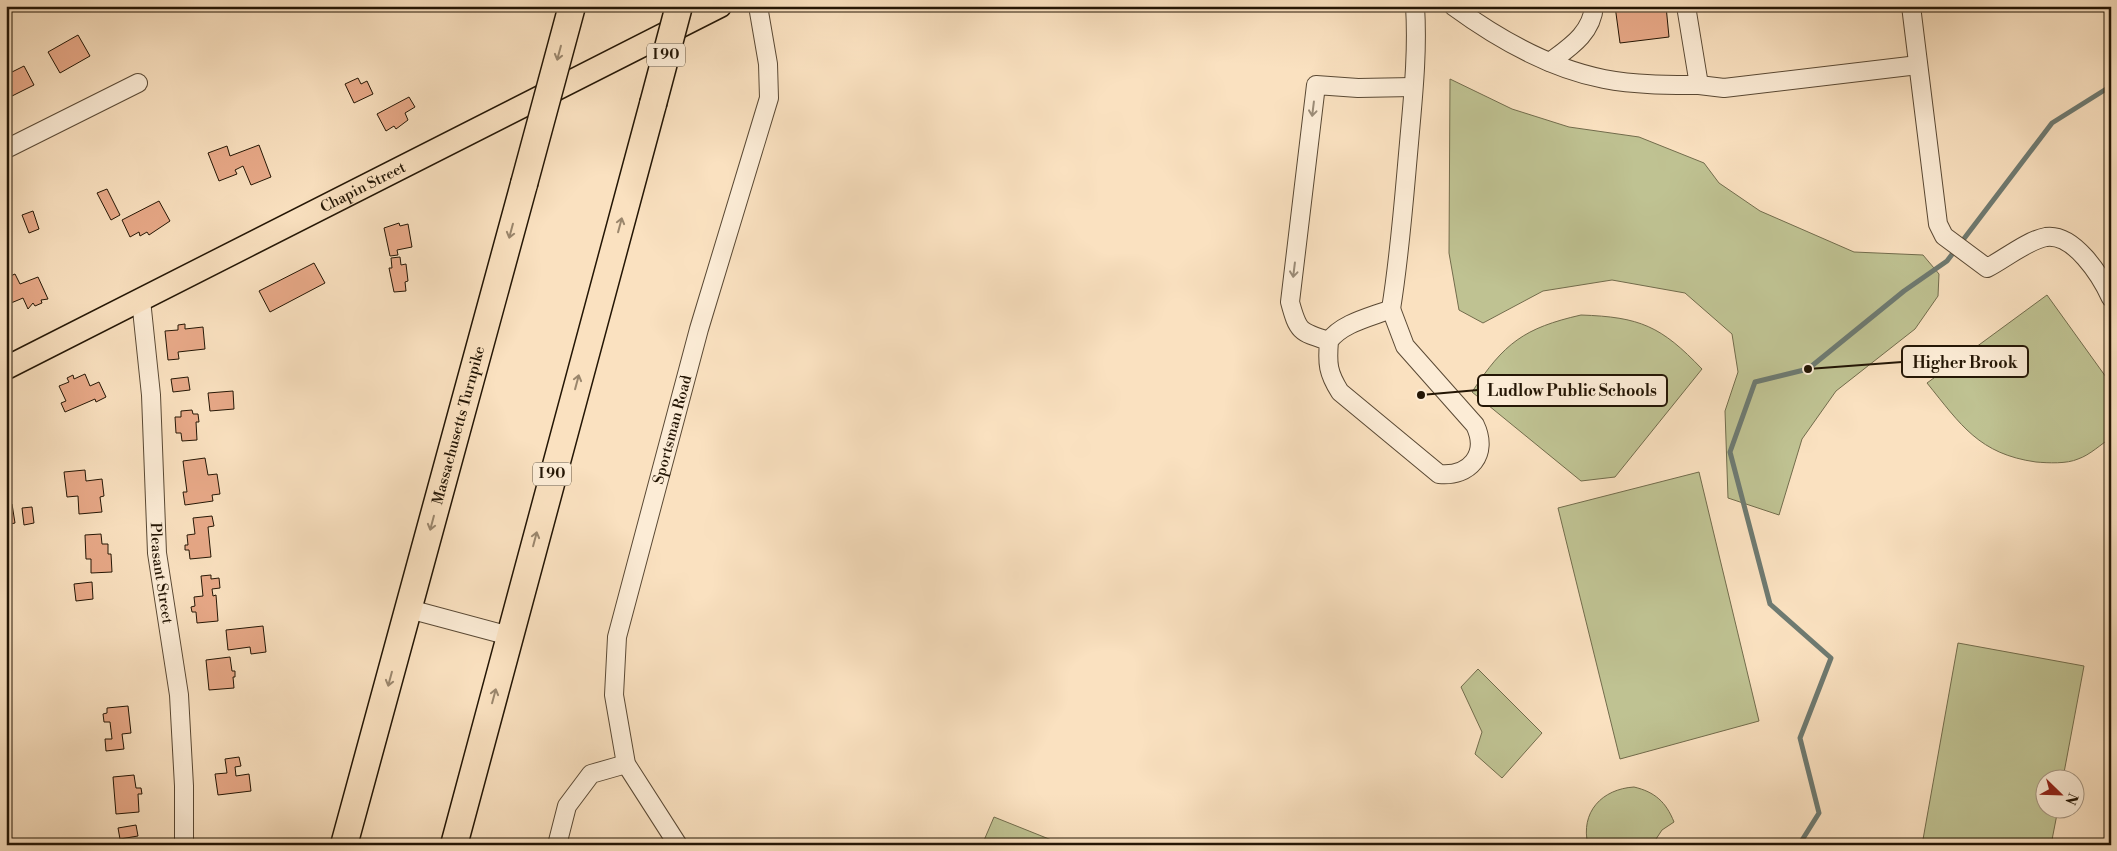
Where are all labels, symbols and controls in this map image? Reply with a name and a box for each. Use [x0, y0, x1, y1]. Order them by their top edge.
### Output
road number: I 90 [647, 44, 685, 66]
one-way arrow [554, 45, 564, 61]
one-way arrow [1308, 101, 1318, 117]
street label: Chapin Street [317, 157, 409, 217]
one-way arrow [615, 218, 625, 234]
one-way arrow [506, 222, 516, 238]
one-way arrow [1289, 262, 1299, 278]
street label: Massachusetts Turnpike [428, 344, 489, 507]
callout: Higher Brook [1902, 346, 2028, 377]
text: Higher Brook [1912, 353, 2019, 373]
street label: Sportsman Road [649, 373, 696, 486]
one-way arrow [573, 375, 582, 391]
callout: Ludlow Public Schools [1478, 375, 1667, 406]
text: Ludlow Public Schools [1487, 381, 1657, 401]
road number: I 90 [533, 462, 571, 486]
one-way arrow [427, 514, 436, 530]
street label: Pleasant Street [146, 522, 177, 626]
one-way arrow [531, 532, 541, 548]
one-way arrow [384, 671, 394, 687]
one-way arrow [490, 689, 500, 705]
north arrow [2034, 768, 2084, 818]
text: N [2061, 790, 2081, 807]

